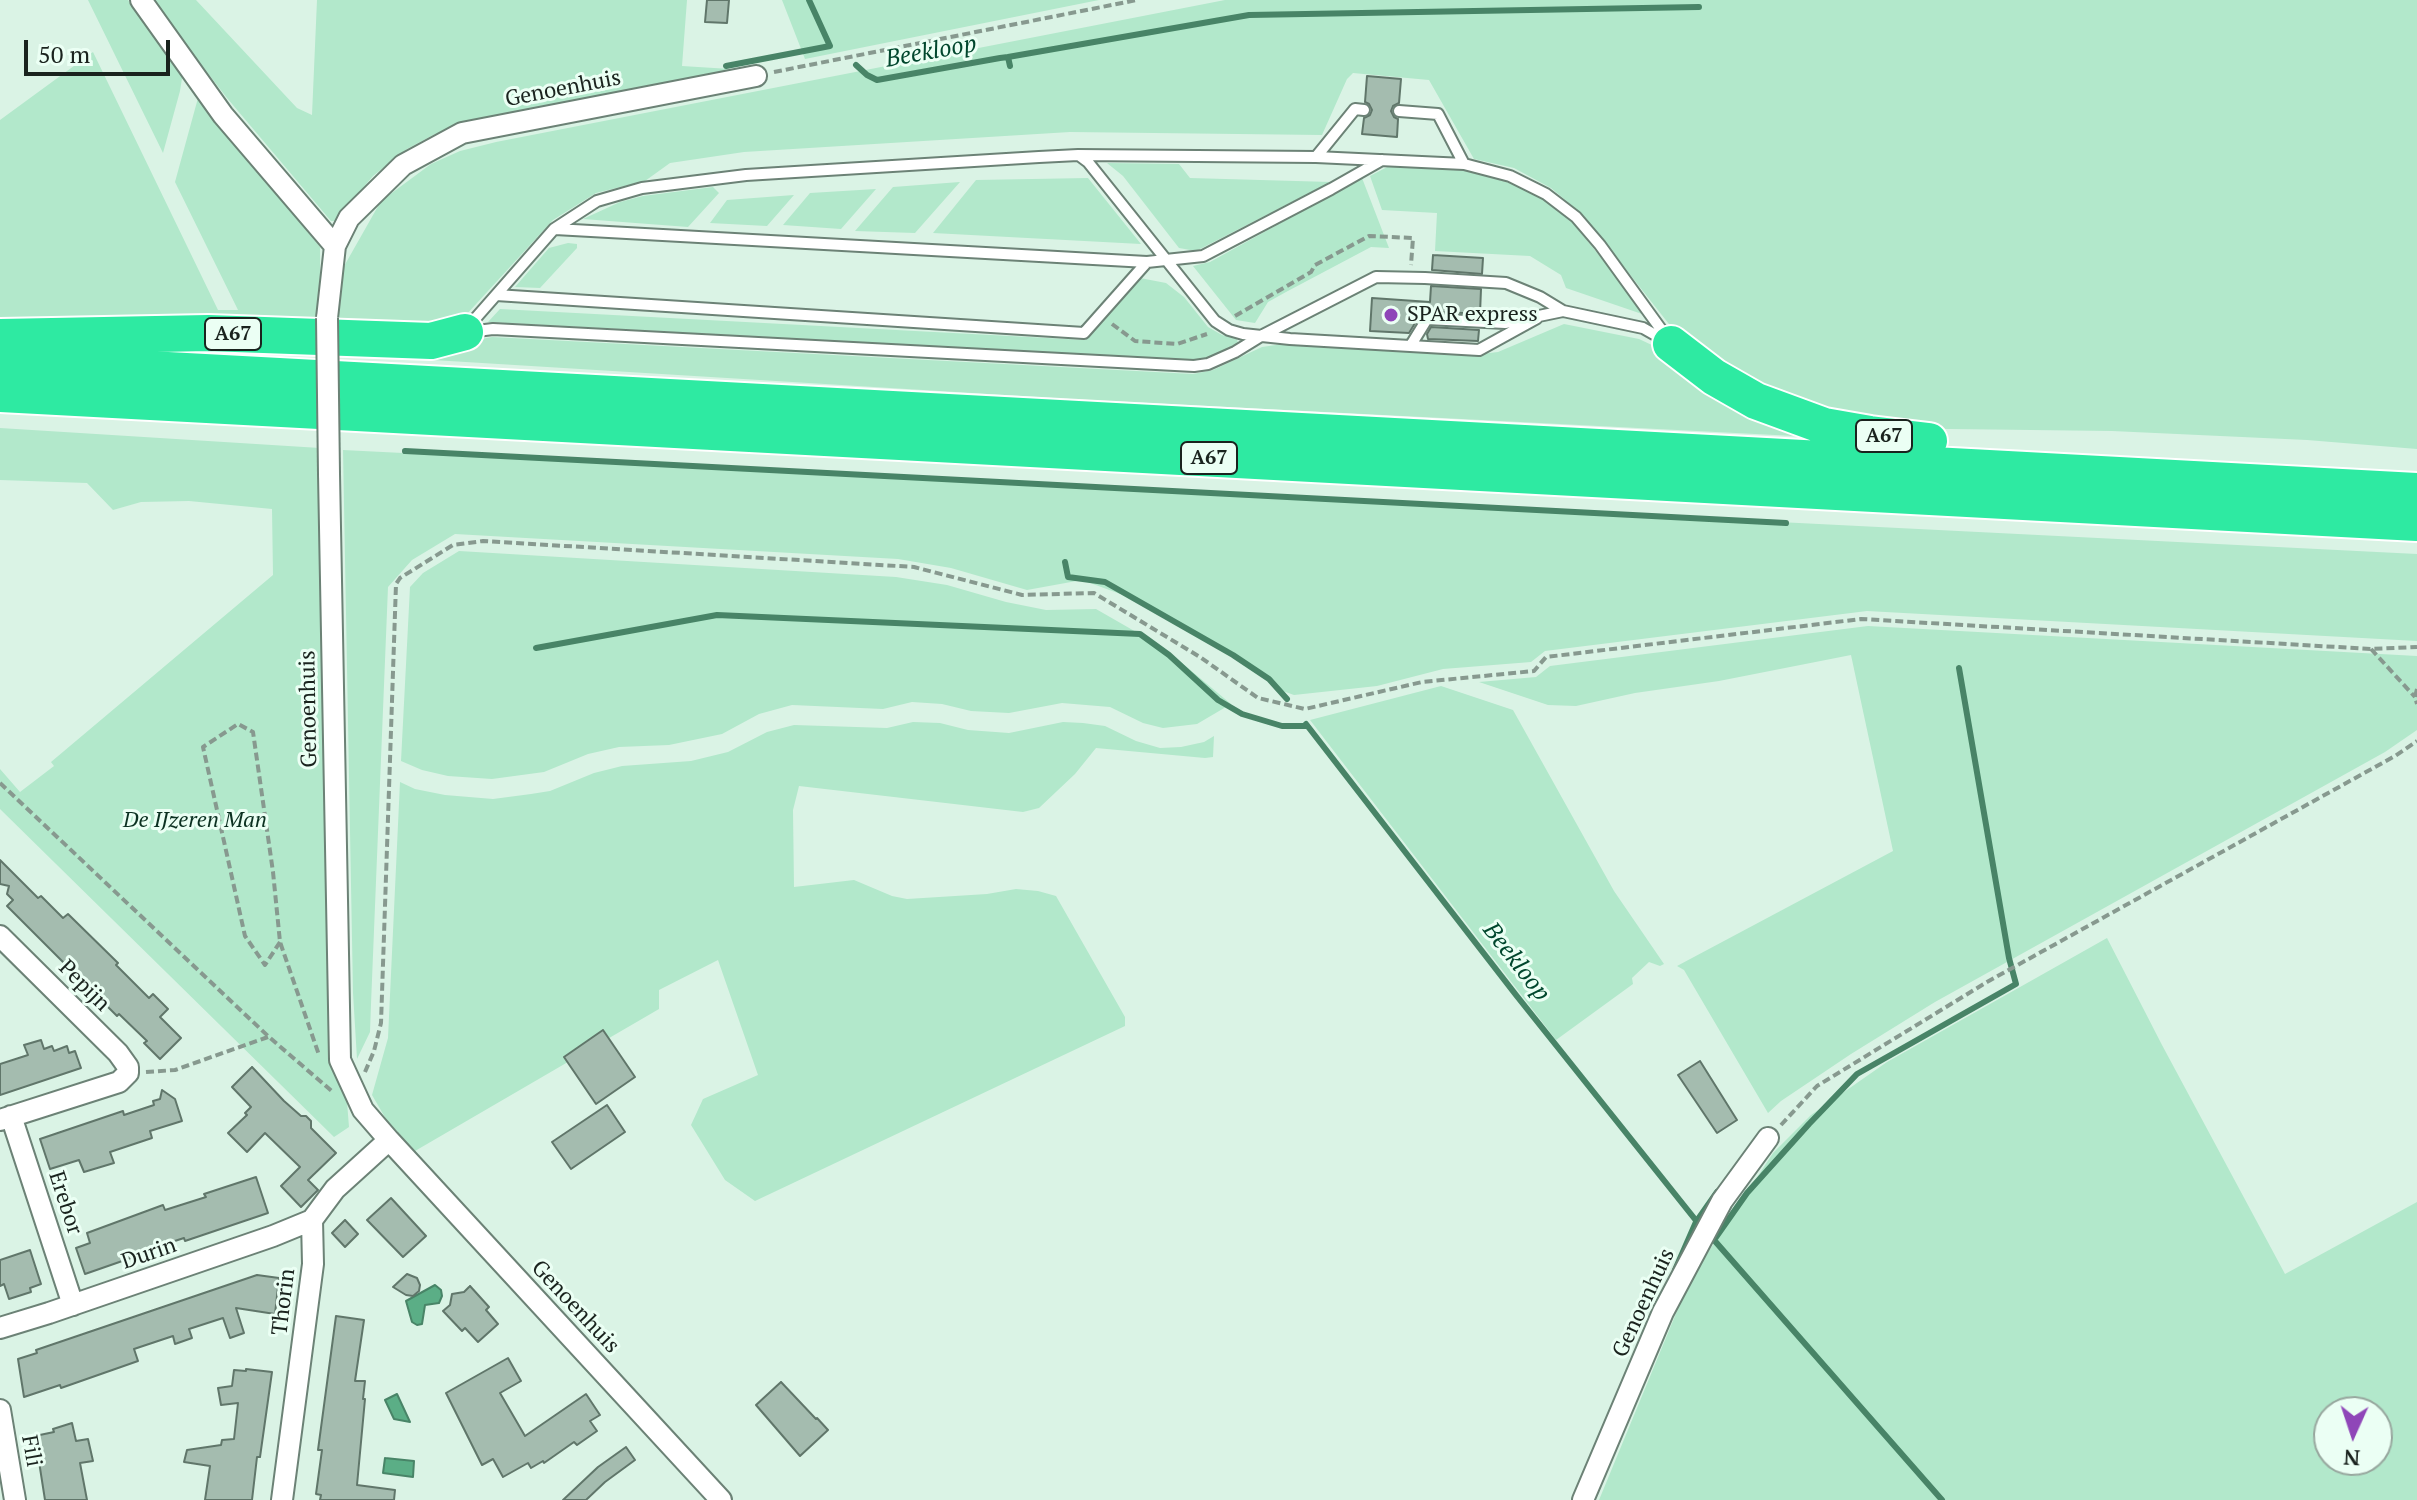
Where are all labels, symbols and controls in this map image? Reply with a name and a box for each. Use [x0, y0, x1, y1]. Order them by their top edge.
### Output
scale bar [28, 24, 174, 74]
water label: Beekloop [883, 30, 979, 74]
text: 50 m [38, 38, 90, 70]
street label: Genoenhuis [503, 65, 623, 113]
place label: SPAR express [1407, 302, 1538, 328]
marker: SPAR express [1382, 306, 1400, 324]
road number: A67 [205, 318, 261, 350]
road number: A67 [1856, 420, 1912, 452]
road number: A67 [1181, 442, 1237, 474]
street label: Genoenhuis [295, 650, 323, 768]
park label: De IJzeren Man [123, 808, 267, 834]
water label: Beekloop [1476, 917, 1556, 1007]
street label: Pepijn [53, 955, 115, 1017]
street label: Erebor [42, 1168, 88, 1238]
street label: Durin [118, 1232, 180, 1276]
street label: Genoenhuis [1607, 1244, 1681, 1362]
street label: Genoenhuis [525, 1255, 625, 1359]
street label: Thorin [267, 1267, 301, 1337]
north arrow [2313, 1396, 2393, 1476]
street label: Fili [15, 1433, 47, 1469]
text: N [2343, 1444, 2361, 1473]

